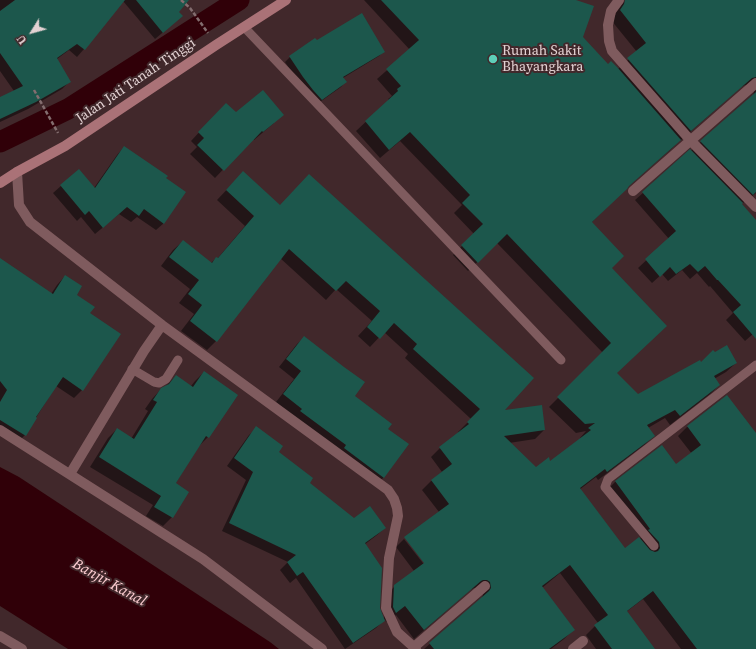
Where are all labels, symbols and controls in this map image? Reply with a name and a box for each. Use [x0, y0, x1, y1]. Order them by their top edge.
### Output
north arrow [12, 12, 52, 52]
text: U [14, 32, 30, 47]
street label: Jalan Jati Tanah Tinggi [73, 35, 199, 127]
place label: Rumah Sakit Bhayangkara [502, 43, 583, 76]
marker: Rumah Sakit Bhayangkara [487, 53, 499, 65]
water label: Banjir Kanal [69, 555, 149, 611]

